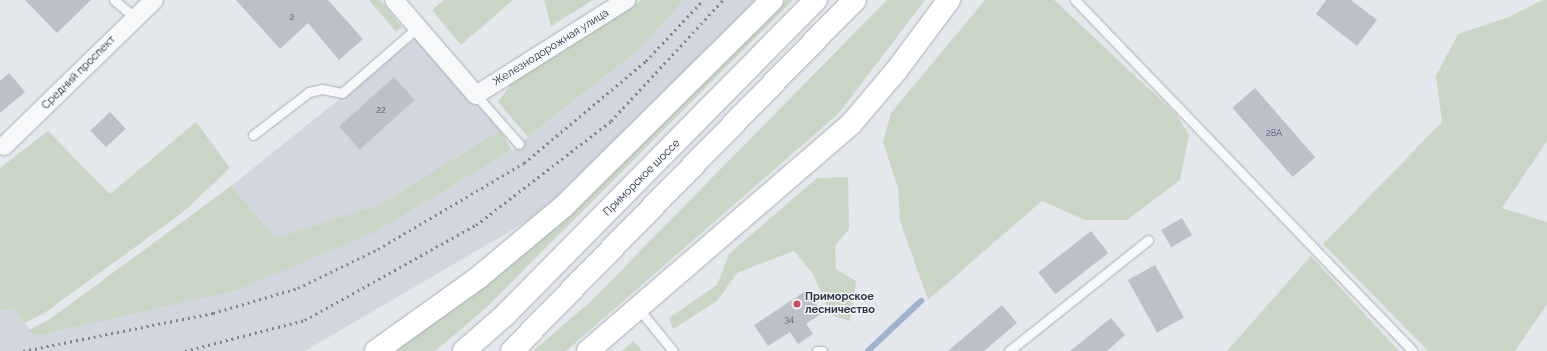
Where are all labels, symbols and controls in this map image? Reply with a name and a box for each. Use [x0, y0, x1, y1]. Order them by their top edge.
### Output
street label: Железнодорожная улица [490, 7, 612, 89]
house number: 2 [290, 12, 294, 22]
street label: Средний проспект [39, 33, 119, 113]
house number: 22 [376, 105, 386, 115]
house number: 28А [1266, 128, 1282, 138]
street label: Приморское шоссе [601, 137, 683, 219]
place label: Приморское лесничество [805, 291, 875, 317]
marker: Приморское лесничество [792, 299, 802, 309]
house number: 34 [784, 314, 794, 324]

